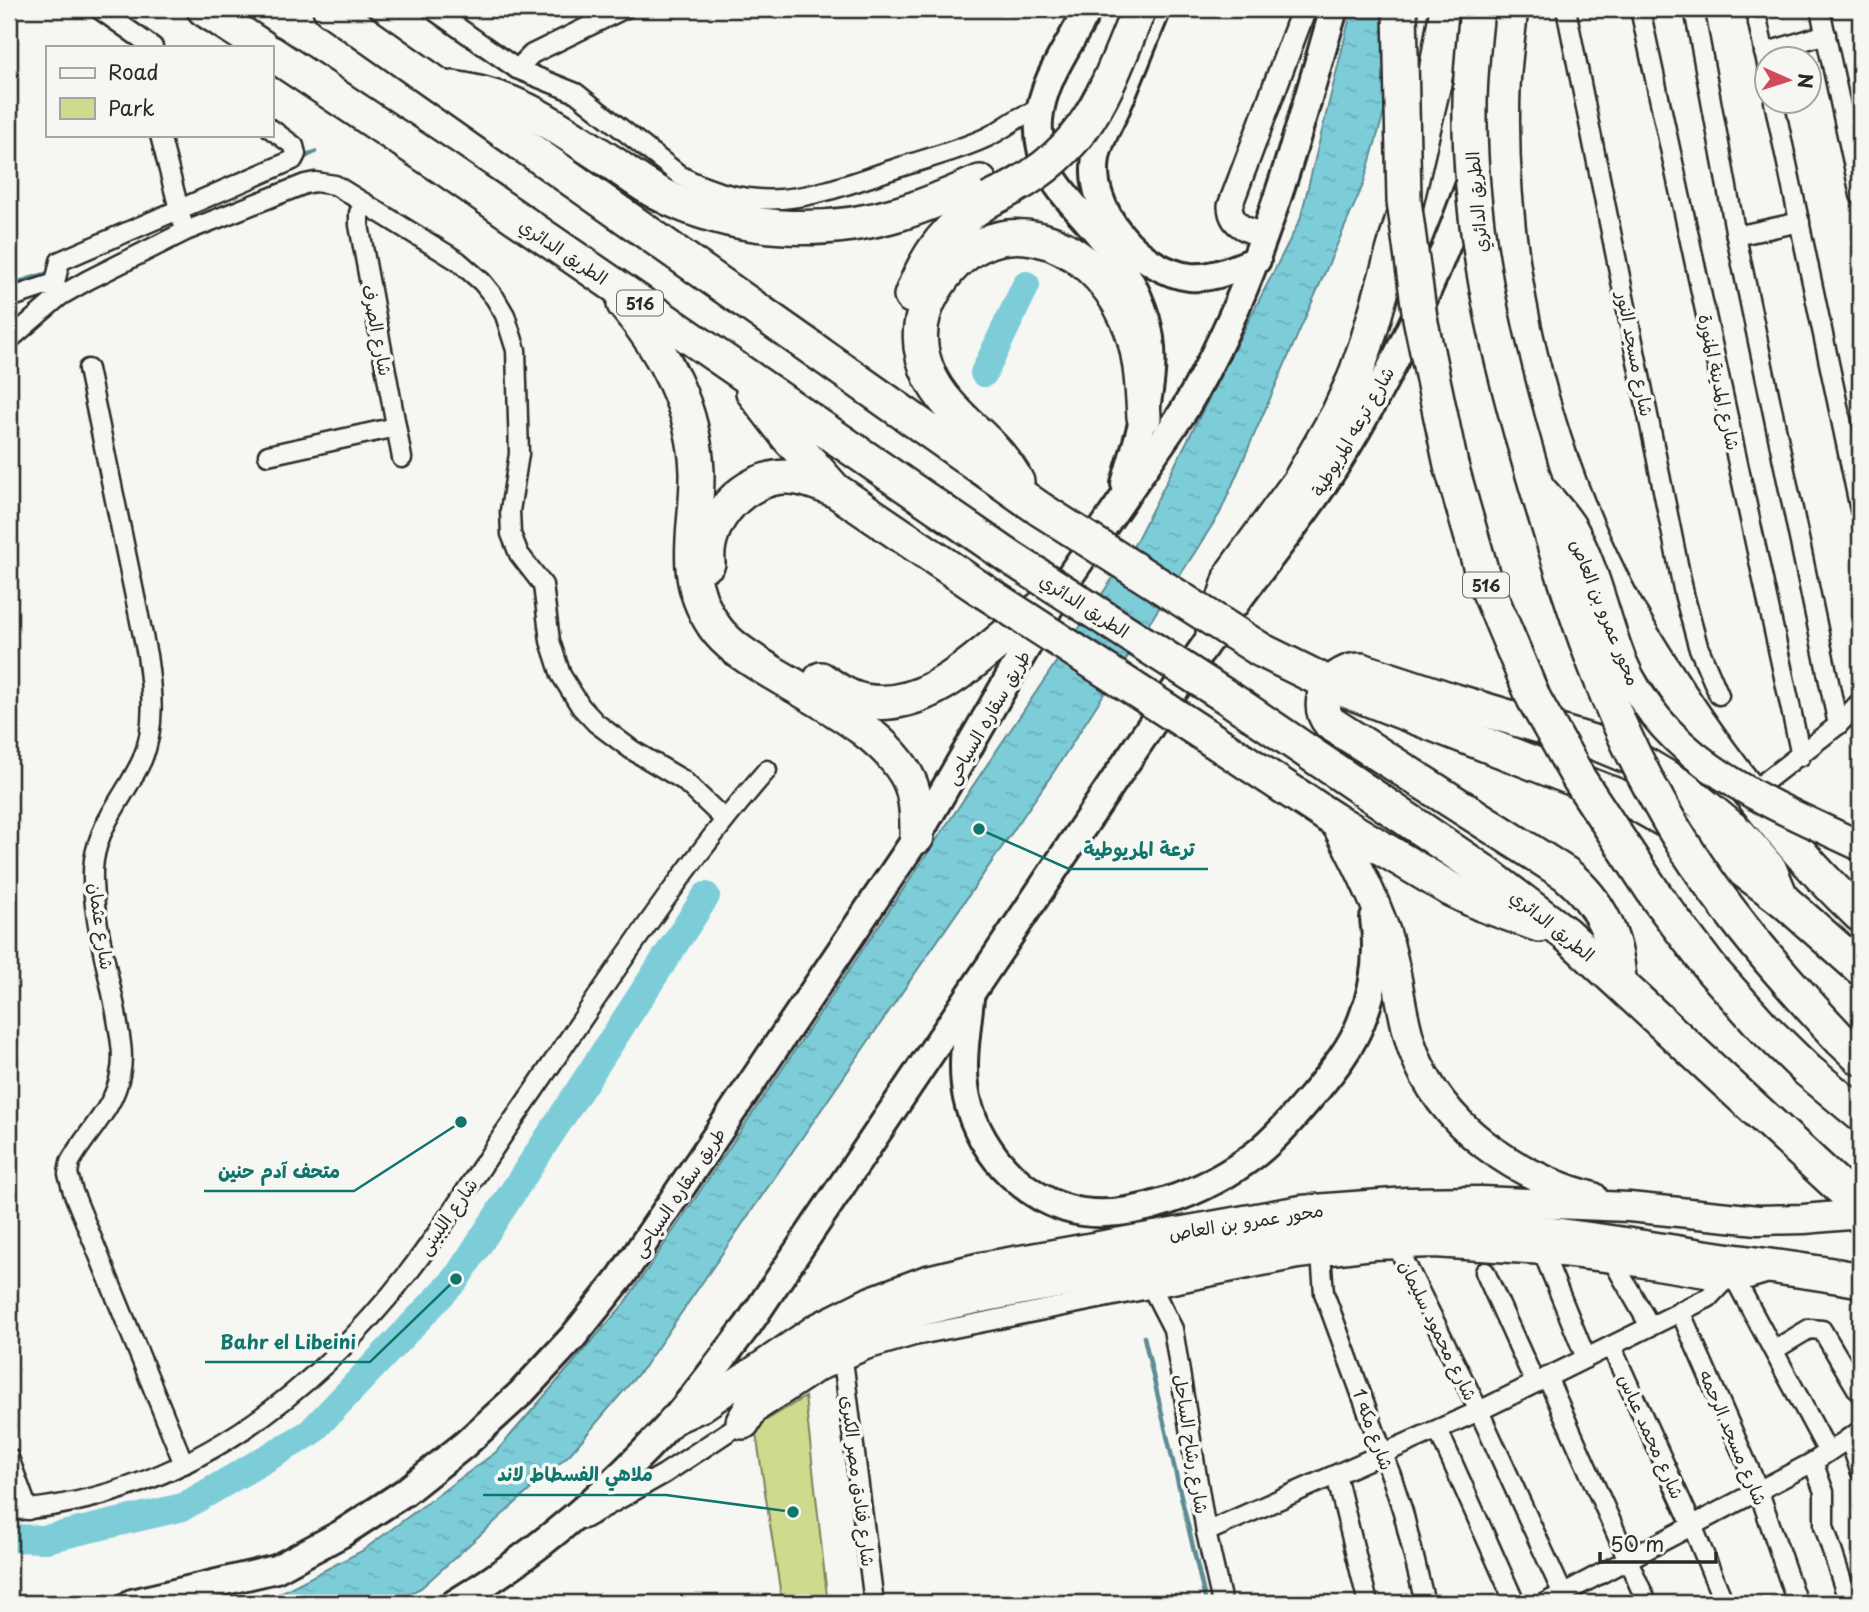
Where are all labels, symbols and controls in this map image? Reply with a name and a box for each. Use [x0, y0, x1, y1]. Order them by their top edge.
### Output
legend [46, 46, 273, 136]
north arrow [1754, 46, 1824, 116]
text: Road [108, 55, 159, 87]
text: N [1792, 73, 1820, 89]
text: Park [108, 91, 155, 123]
street label: الطريق الدائري [1458, 150, 1495, 254]
street label: الطريق الدائري [514, 211, 614, 291]
street label: شارع الصرف [356, 282, 400, 378]
street label: شارع مسجد النور [1610, 287, 1661, 419]
road number: 516 [617, 290, 663, 316]
street label: شارع المدينة المنورة [1692, 311, 1748, 453]
street label: شارع ترعه المريوطية [1304, 361, 1400, 501]
street label: محور عمرو بن العاص [1564, 535, 1648, 689]
street label: الطريق الدائري [1035, 566, 1135, 645]
road number: 516 [1463, 572, 1509, 598]
street label: طريق سقاره السياحى [938, 645, 1036, 789]
callout: ترعة المريوطية [1069, 829, 1208, 869]
text: ترعة المريوطية [1083, 834, 1196, 862]
street label: شارع عثمان [83, 881, 121, 971]
street label: الطريق الدائري [1504, 883, 1601, 968]
street label: طريق سقاره السياحى [625, 1122, 731, 1262]
callout: متحف آدم حنين [204, 1151, 354, 1191]
text: متحف آدم حنين [218, 1156, 340, 1186]
street label: شارع اللبينى [411, 1172, 483, 1260]
street label: محور عمرو بن العاص [1167, 1195, 1325, 1247]
street label: شارع محمود سليمان [1393, 1255, 1485, 1405]
callout: Bahr el Libeini [205, 1322, 370, 1362]
text: Bahr el Libeini [220, 1327, 356, 1355]
street label: شارع مسجد الرحمه [1693, 1365, 1775, 1509]
street label: شارع محمد عباس [1612, 1369, 1692, 1503]
street label: شارع رشاح الساحل [1168, 1372, 1216, 1516]
street label: شارع مكه 1 [1347, 1384, 1401, 1474]
street label: شارع فنادق مصر الكبرى [835, 1394, 883, 1568]
callout: ملاهي الفسطاط لاند [483, 1455, 666, 1495]
text: ملاهي الفسطاط لاند [497, 1459, 653, 1491]
scale bar [1600, 1521, 1715, 1565]
text: 50 m [1610, 1527, 1664, 1559]

